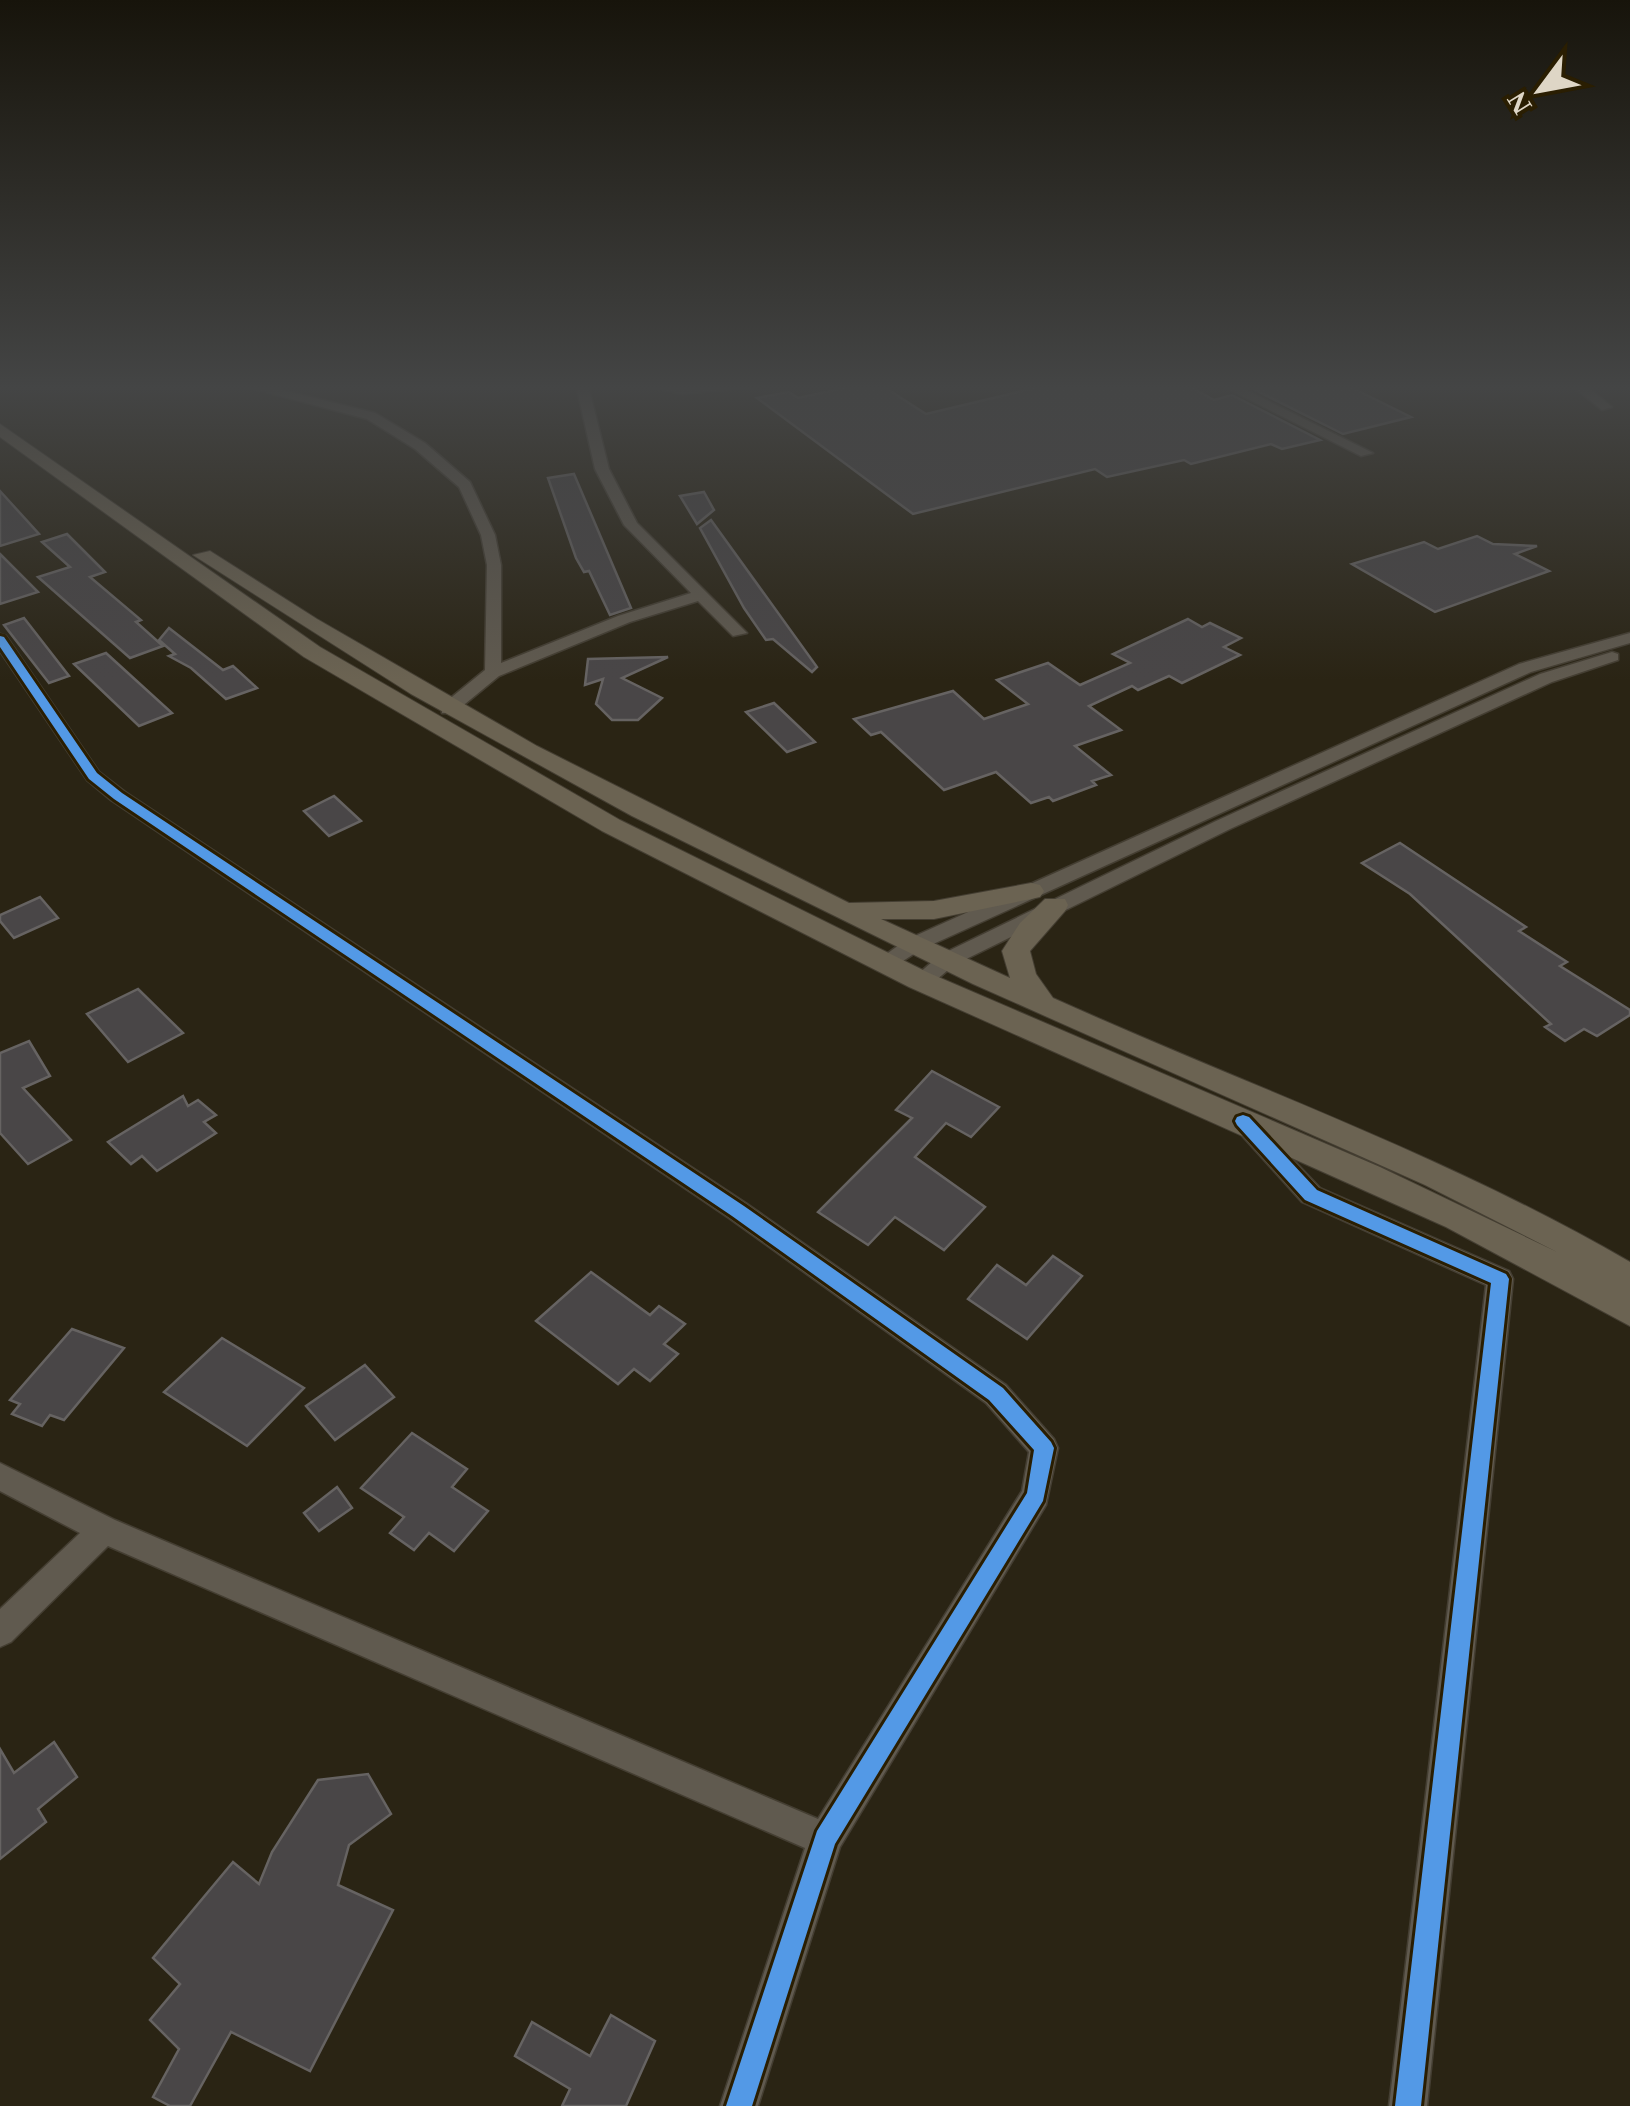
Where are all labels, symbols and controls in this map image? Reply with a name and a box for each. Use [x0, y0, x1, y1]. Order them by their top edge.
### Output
north arrow [1490, 40, 1590, 140]
text: N [1501, 86, 1538, 120]

